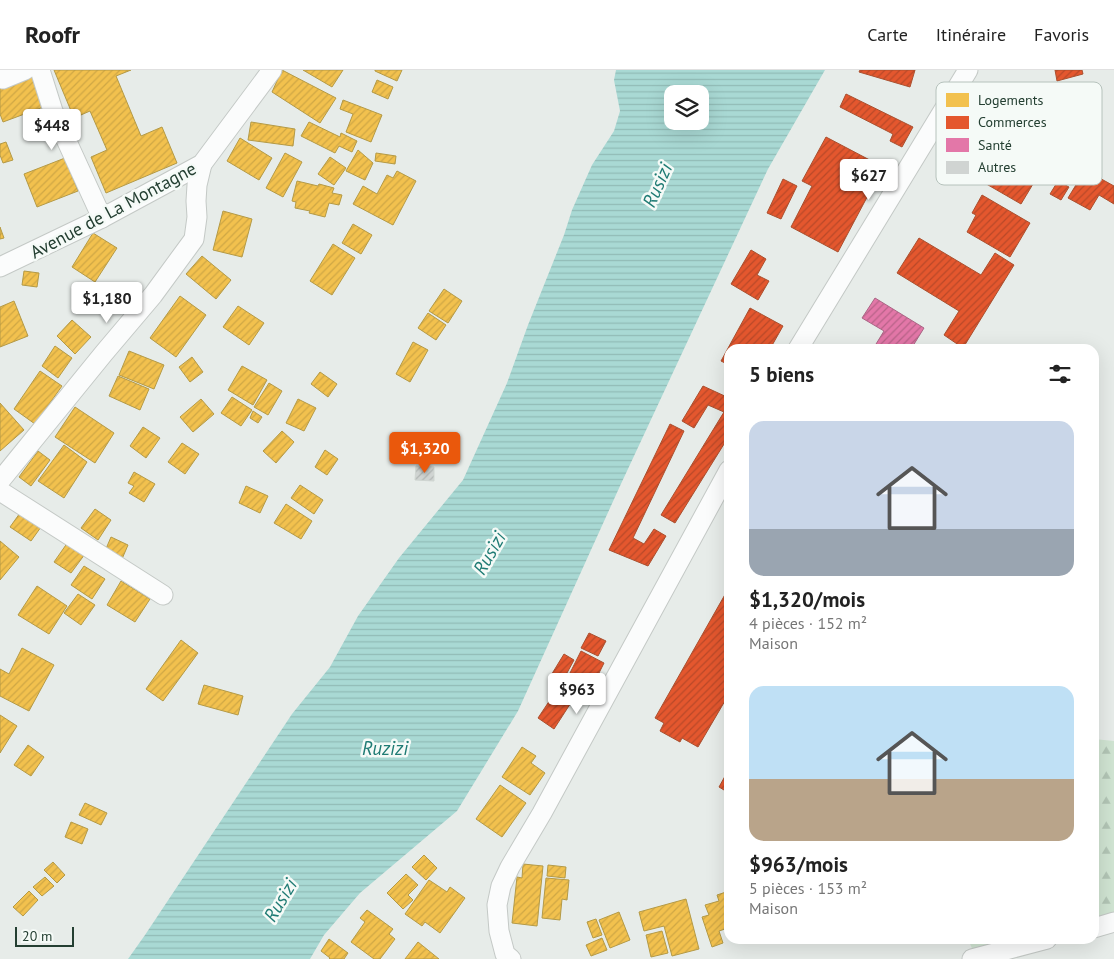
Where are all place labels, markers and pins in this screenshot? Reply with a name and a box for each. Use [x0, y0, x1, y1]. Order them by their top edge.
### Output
pin: $448 [22, 108, 82, 151]
pin: $627 [839, 158, 899, 201]
pin: $1,180 [66, 282, 148, 324]
pin: $1,320 [384, 432, 466, 474]
pin: $963 [547, 672, 607, 715]

